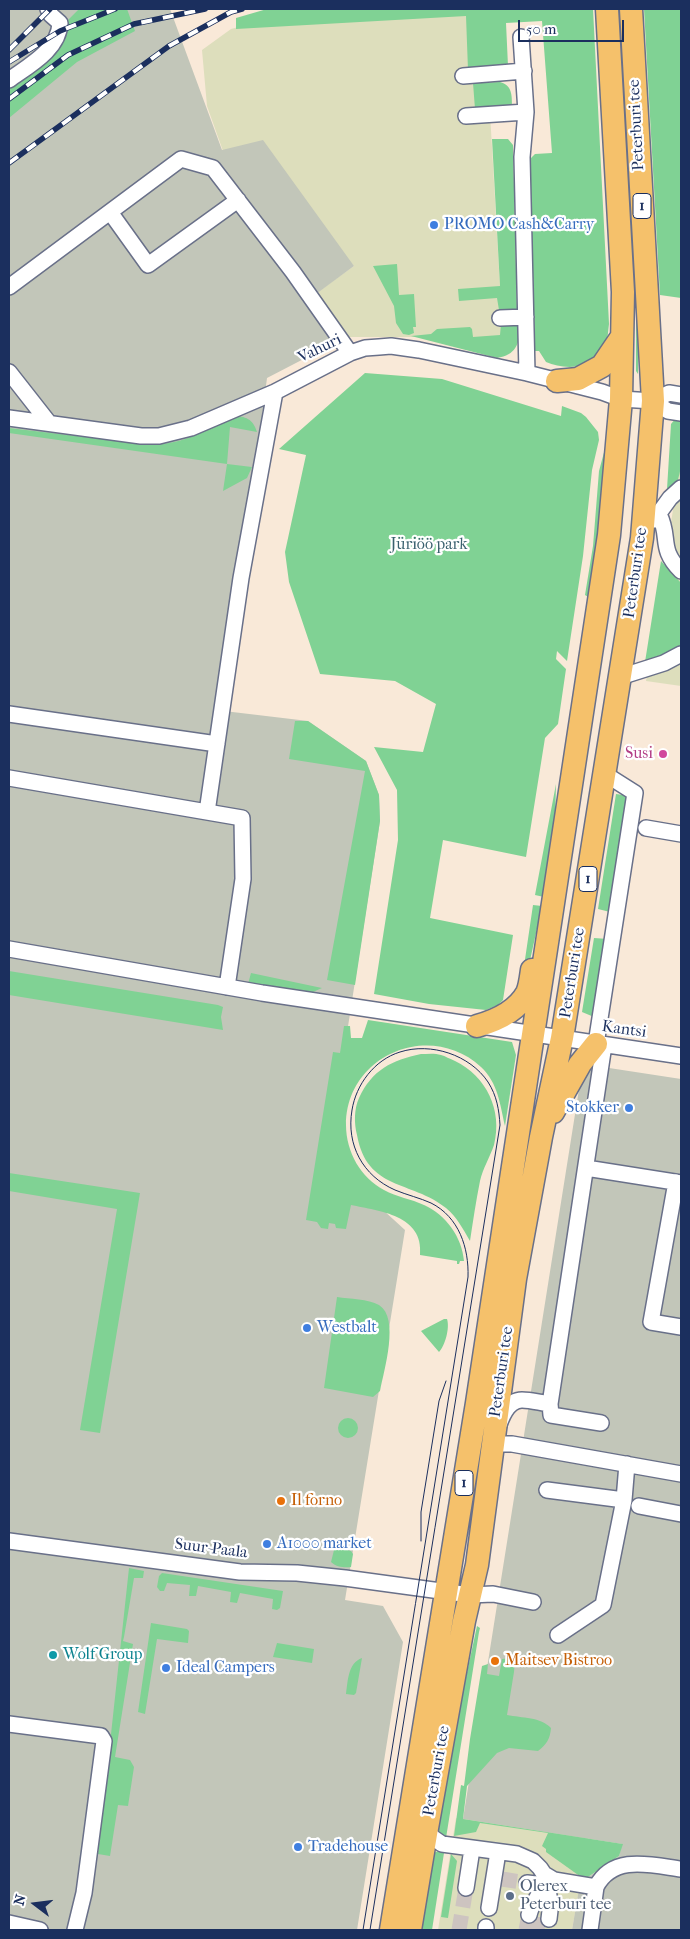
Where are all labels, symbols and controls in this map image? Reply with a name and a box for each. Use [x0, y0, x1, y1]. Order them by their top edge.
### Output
scale bar [520, 10, 626, 42]
text: 50 m [526, 20, 556, 38]
street label: Peterburi tee [625, 79, 649, 171]
road number: 1 [633, 194, 651, 218]
place label: PROMO Cash&Carry [444, 215, 594, 235]
marker: PROMO Cash&Carry [428, 219, 440, 231]
street label: Vahuri [295, 330, 345, 368]
street label: Peterburi tee [620, 526, 652, 620]
park label: Jüriöö park [391, 535, 467, 555]
place label: Susi [625, 744, 653, 764]
marker: Susi [657, 748, 669, 760]
road number: 1 [579, 866, 597, 892]
street label: Peterburi tee [556, 926, 590, 1020]
street label: Kantsi [601, 1017, 647, 1043]
place label: Stokker [566, 1098, 619, 1118]
marker: Stokker [623, 1102, 635, 1114]
place label: Westbalt [317, 1318, 377, 1338]
marker: Westbalt [301, 1322, 313, 1334]
street label: Peterburi tee [486, 1325, 518, 1419]
road number: 1 [455, 1470, 473, 1496]
place label: Il forno [291, 1491, 342, 1511]
marker: Il forno [275, 1495, 287, 1507]
place label: A1000 market [277, 1534, 372, 1554]
street label: Suur-Paala [173, 1535, 249, 1563]
marker: A1000 market [261, 1538, 273, 1550]
place label: Wolf Group [63, 1645, 142, 1665]
marker: Wolf Group [47, 1649, 59, 1661]
place label: Maitsev Bistroo [505, 1651, 612, 1671]
marker: Maitsev Bistroo [489, 1655, 501, 1667]
place label: Ideal Campers [176, 1658, 275, 1678]
marker: Ideal Campers [160, 1662, 172, 1674]
street label: Peterburi tee [420, 1724, 454, 1818]
place label: Tradehouse [308, 1837, 388, 1857]
marker: Tradehouse [292, 1841, 304, 1853]
place label: Olerex Peterburi tee [520, 1877, 611, 1915]
north arrow [10, 1879, 60, 1929]
marker: Olerex Peterburi tee [504, 1890, 516, 1902]
text: N [10, 1893, 30, 1907]

